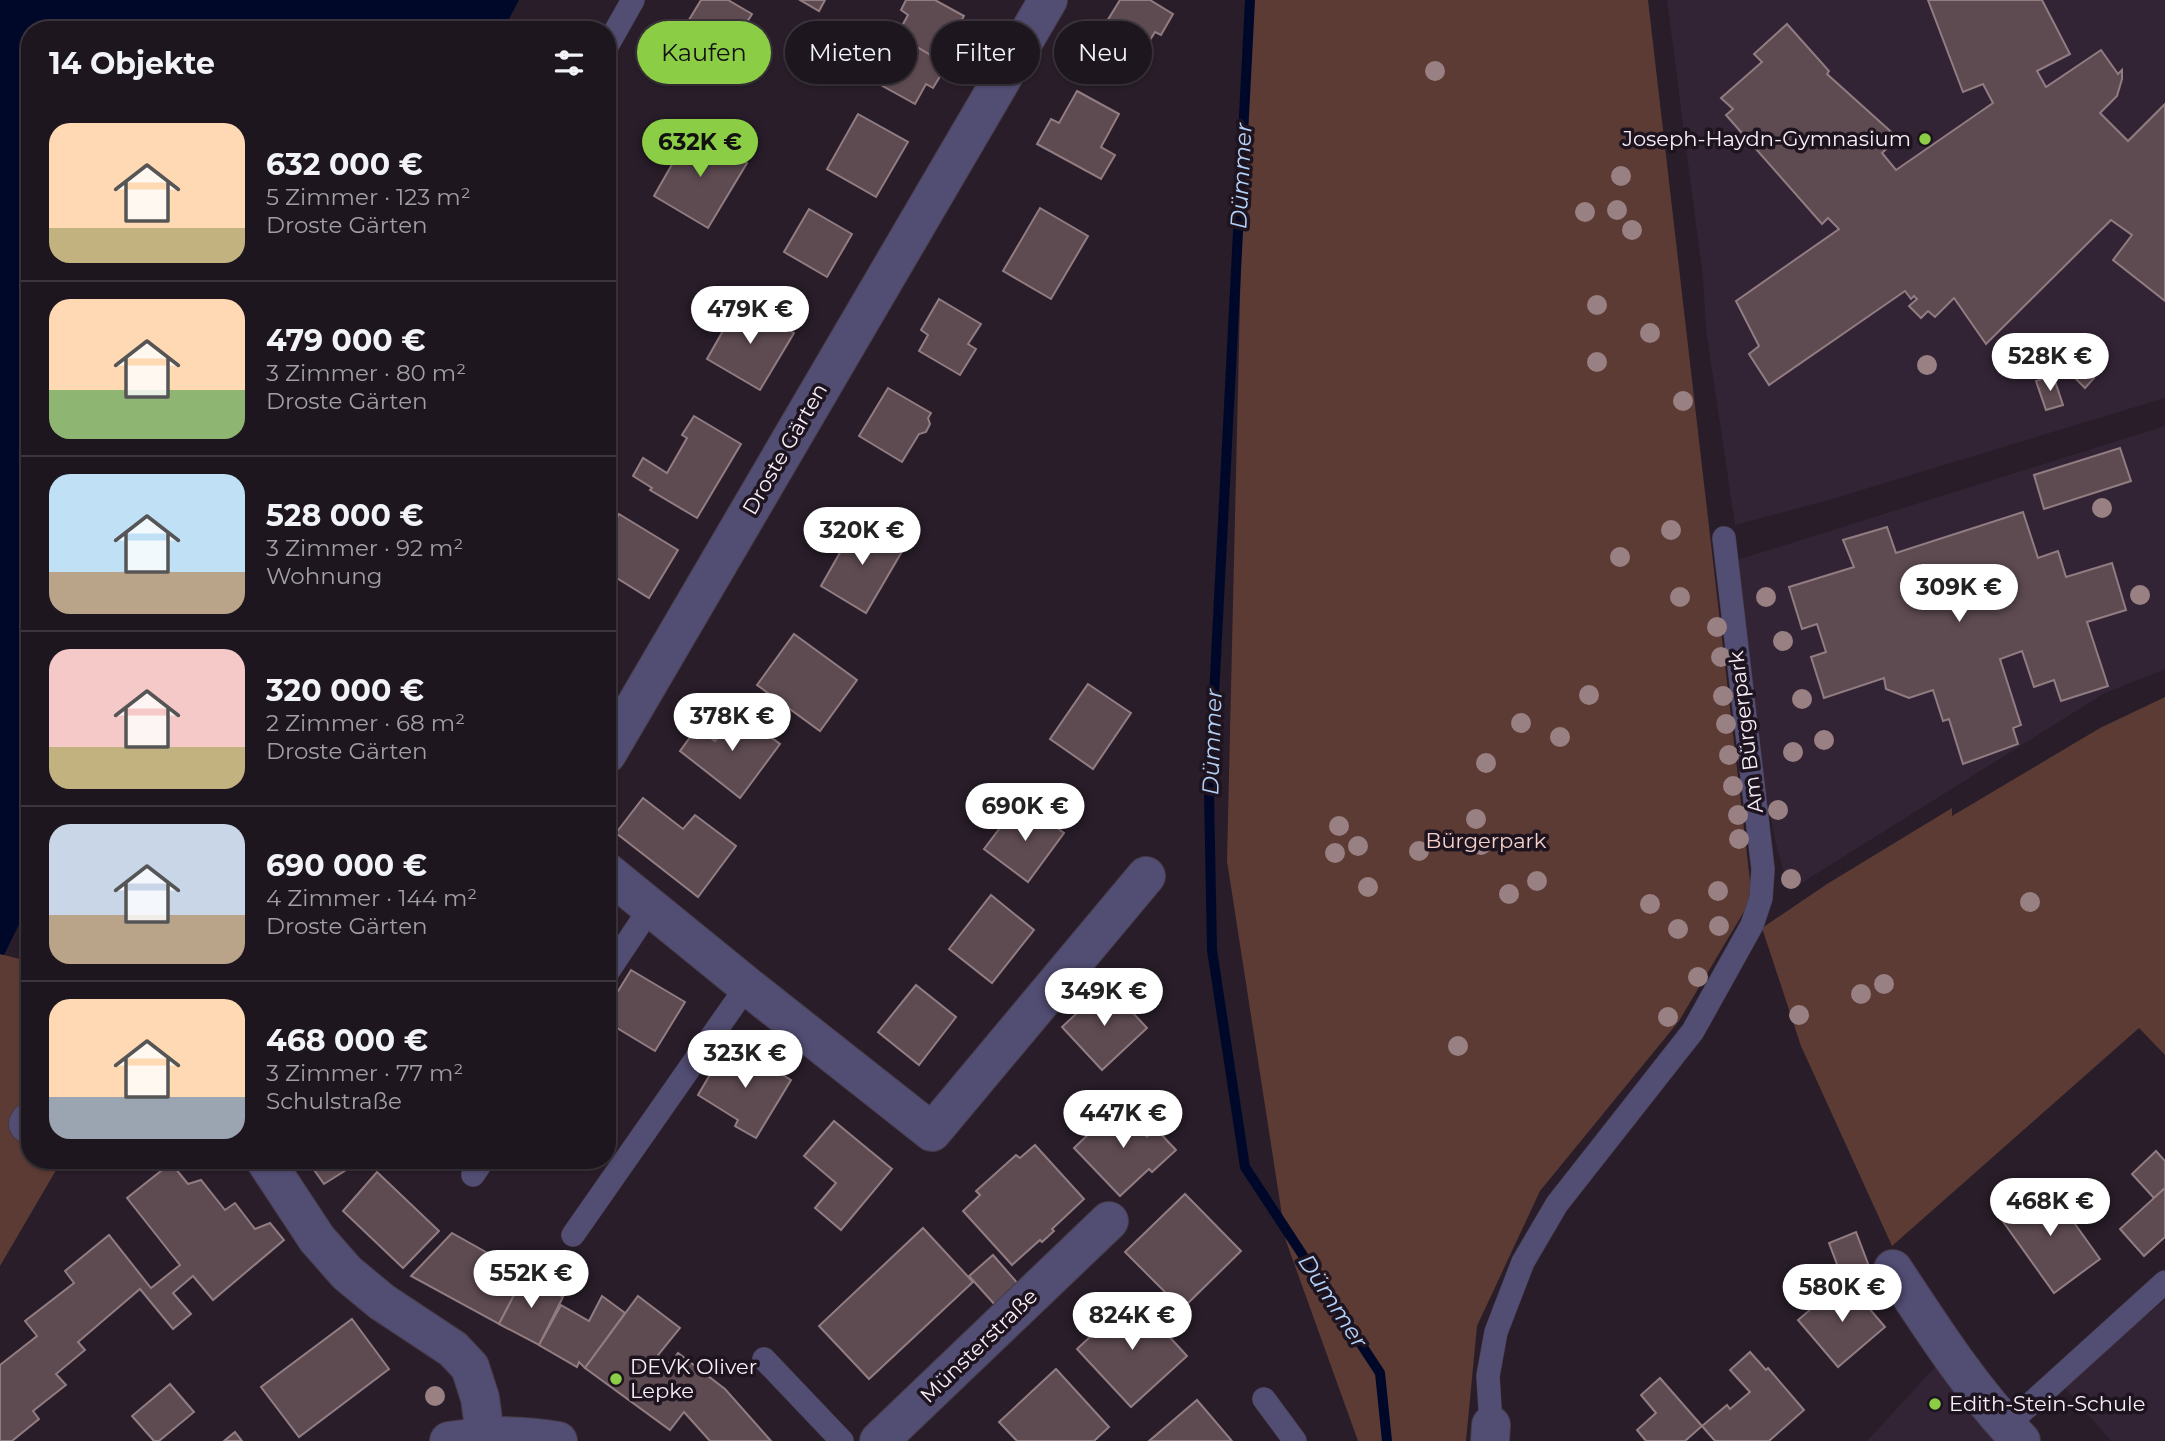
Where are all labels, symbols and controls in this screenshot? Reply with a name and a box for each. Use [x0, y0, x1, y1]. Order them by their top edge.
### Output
chip: Kaufen [637, 21, 771, 84]
chip: Mieten [785, 21, 917, 84]
chip: Filter [931, 21, 1040, 84]
chip: Neu [1054, 21, 1152, 84]
icon: filters [550, 44, 588, 82]
text: 14 Objekte [49, 45, 215, 82]
pin: 632K € [643, 120, 757, 179]
water label: Dümmer [1224, 121, 1258, 230]
place label: Joseph-Haydn-Gymnasium [1621, 126, 1911, 151]
text: 632K € [658, 128, 742, 156]
marker: Joseph-Haydn-Gymnasium [1917, 131, 1933, 147]
text: 632 000 € [266, 146, 423, 183]
icon: home [105, 151, 189, 235]
text: 5 Zimmer · 123 m² [266, 183, 471, 211]
text: Droste Gärten [266, 211, 428, 239]
pin: 479K € [693, 286, 807, 346]
text: 479K € [707, 295, 793, 323]
text: 479 000 € [266, 322, 426, 359]
icon: home [105, 327, 189, 411]
pin: 528K € [1993, 334, 2107, 393]
text: 528K € [2008, 342, 2092, 370]
text: 3 Zimmer · 80 m² [266, 359, 466, 387]
street label: Droste Gärten [737, 379, 832, 519]
text: Droste Gärten [266, 387, 428, 415]
text: 528 000 € [266, 497, 424, 534]
icon: home [105, 502, 189, 586]
pin: 320K € [805, 508, 919, 567]
text: 320K € [820, 516, 904, 544]
text: 3 Zimmer · 92 m² [266, 534, 463, 562]
text: Wohnung [266, 562, 383, 590]
pin: 309K € [1902, 564, 2016, 624]
text: 309K € [1916, 573, 2002, 601]
street label: Am Bürgerpark [1723, 649, 1768, 815]
text: 320 000 € [266, 672, 424, 709]
icon: home [105, 677, 189, 761]
water label: Dümmer [1196, 688, 1228, 796]
pin: 378K € [675, 694, 789, 753]
text: 378K € [690, 702, 774, 730]
text: 2 Zimmer · 68 m² [266, 709, 465, 737]
text: Droste Gärten [266, 737, 428, 765]
pin: 690K € [968, 784, 1082, 843]
text: 690K € [981, 792, 1069, 820]
park label: Bürgerpark [1426, 828, 1547, 853]
text: 690 000 € [266, 847, 427, 884]
icon: home [105, 852, 189, 936]
text: 4 Zimmer · 144 m² [266, 884, 477, 912]
text: Droste Gärten [266, 912, 428, 940]
pin: 349K € [1047, 968, 1161, 1028]
text: 349K € [1061, 977, 1147, 1005]
text: 468 000 € [266, 1022, 428, 1059]
icon: home [105, 1027, 189, 1111]
pin: 323K € [688, 1030, 802, 1090]
text: 323K € [704, 1039, 786, 1067]
text: 3 Zimmer · 77 m² [266, 1059, 463, 1087]
text: Schulstraße [266, 1087, 402, 1115]
pin: 447K € [1066, 1090, 1180, 1150]
text: 447K € [1079, 1099, 1167, 1127]
pin: 468K € [1993, 1178, 2107, 1238]
text: 468K € [2006, 1187, 2094, 1215]
water label: Dümmer [1292, 1249, 1374, 1354]
pin: 552K € [474, 1250, 588, 1310]
text: 552K € [490, 1259, 572, 1287]
pin: 580K € [1785, 1264, 1899, 1324]
text: 580K € [1799, 1273, 1885, 1301]
street label: Münsterstraße [915, 1283, 1042, 1408]
pin: 824K € [1075, 1292, 1189, 1352]
text: 824K € [1089, 1301, 1175, 1329]
place label: DEVK Oliver Lepke [630, 1354, 757, 1403]
marker: DEVK Oliver Lepke [608, 1371, 624, 1387]
place label: Edith-Stein-Schule [1949, 1391, 2145, 1416]
marker: Edith-Stein-Schule [1927, 1396, 1943, 1412]

